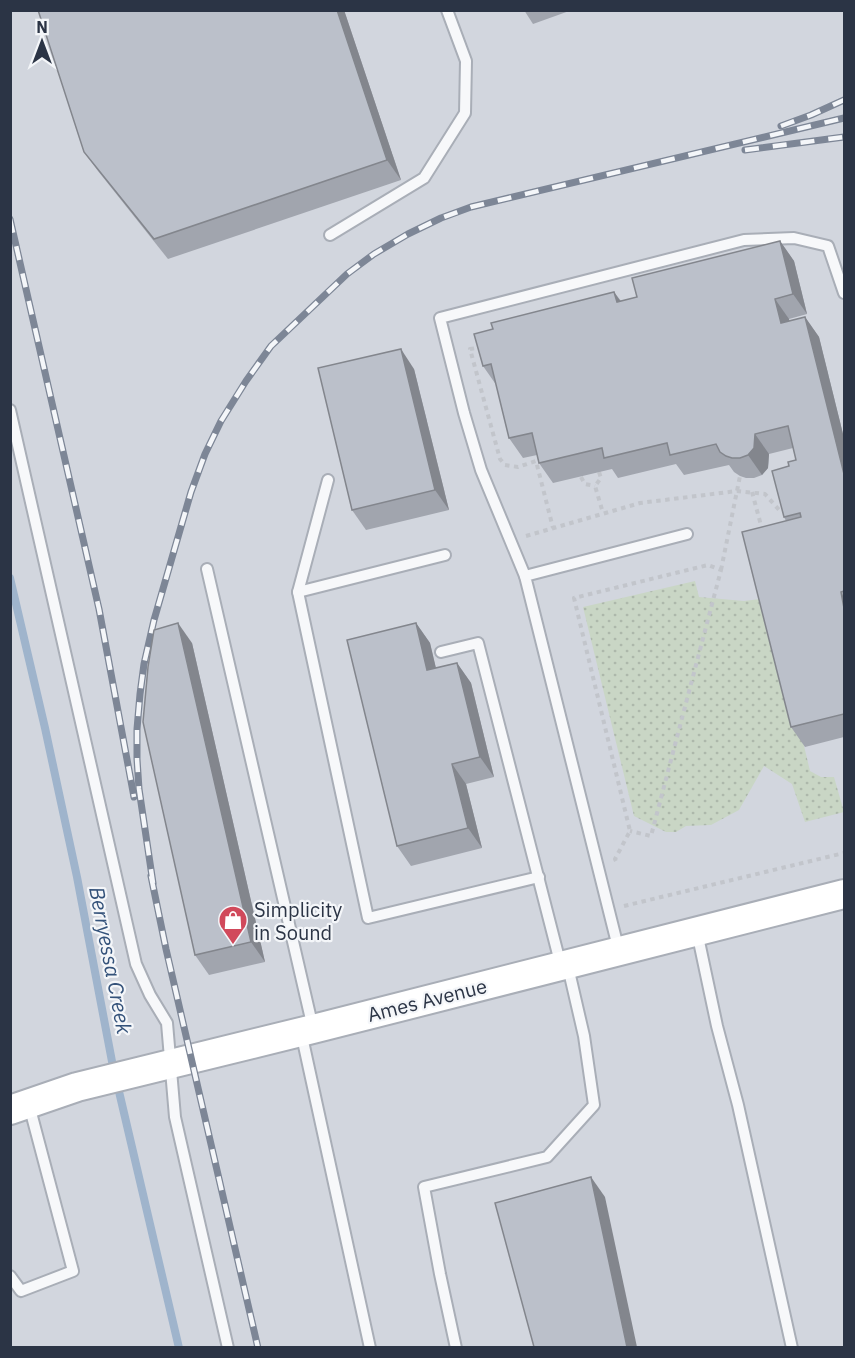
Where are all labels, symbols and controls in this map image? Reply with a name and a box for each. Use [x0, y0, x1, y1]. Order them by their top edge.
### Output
north arrow [12, 12, 72, 72]
text: N [36, 17, 48, 37]
water label: Berryessa Creek [83, 884, 139, 1037]
place label: Simplicity in Sound [254, 896, 342, 946]
shop icon: Simplicity in Sound [217, 904, 249, 946]
street label: Ames Avenue [364, 972, 490, 1028]

